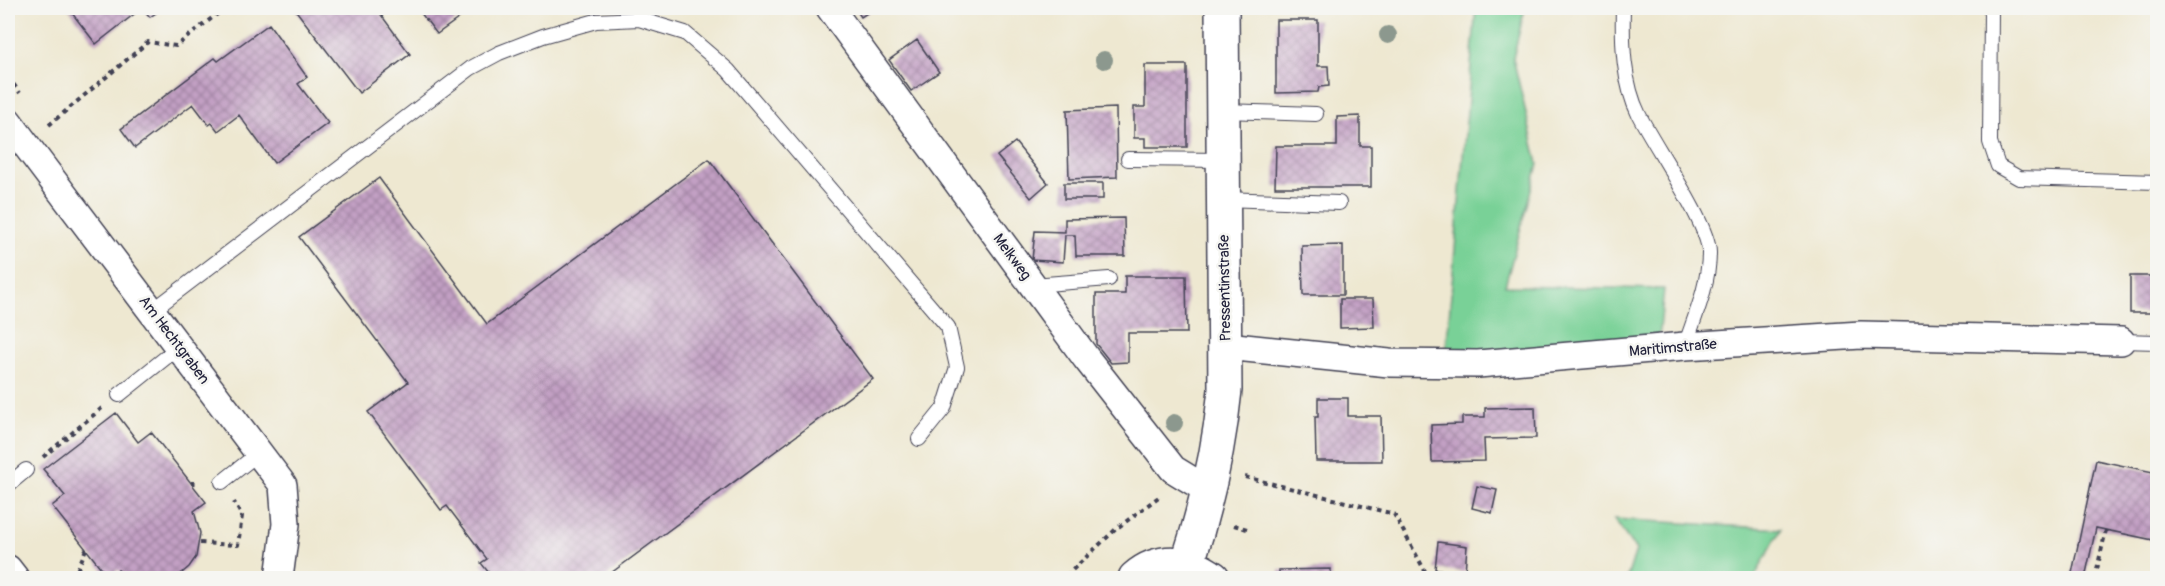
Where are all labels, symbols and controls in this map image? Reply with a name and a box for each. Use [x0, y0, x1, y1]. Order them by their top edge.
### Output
street label: Melkweg [989, 230, 1035, 284]
street label: Pressentinstraße [1215, 234, 1235, 342]
street label: Am Hechtgraben [135, 292, 213, 388]
street label: Maritimstraße [1628, 335, 1718, 361]

